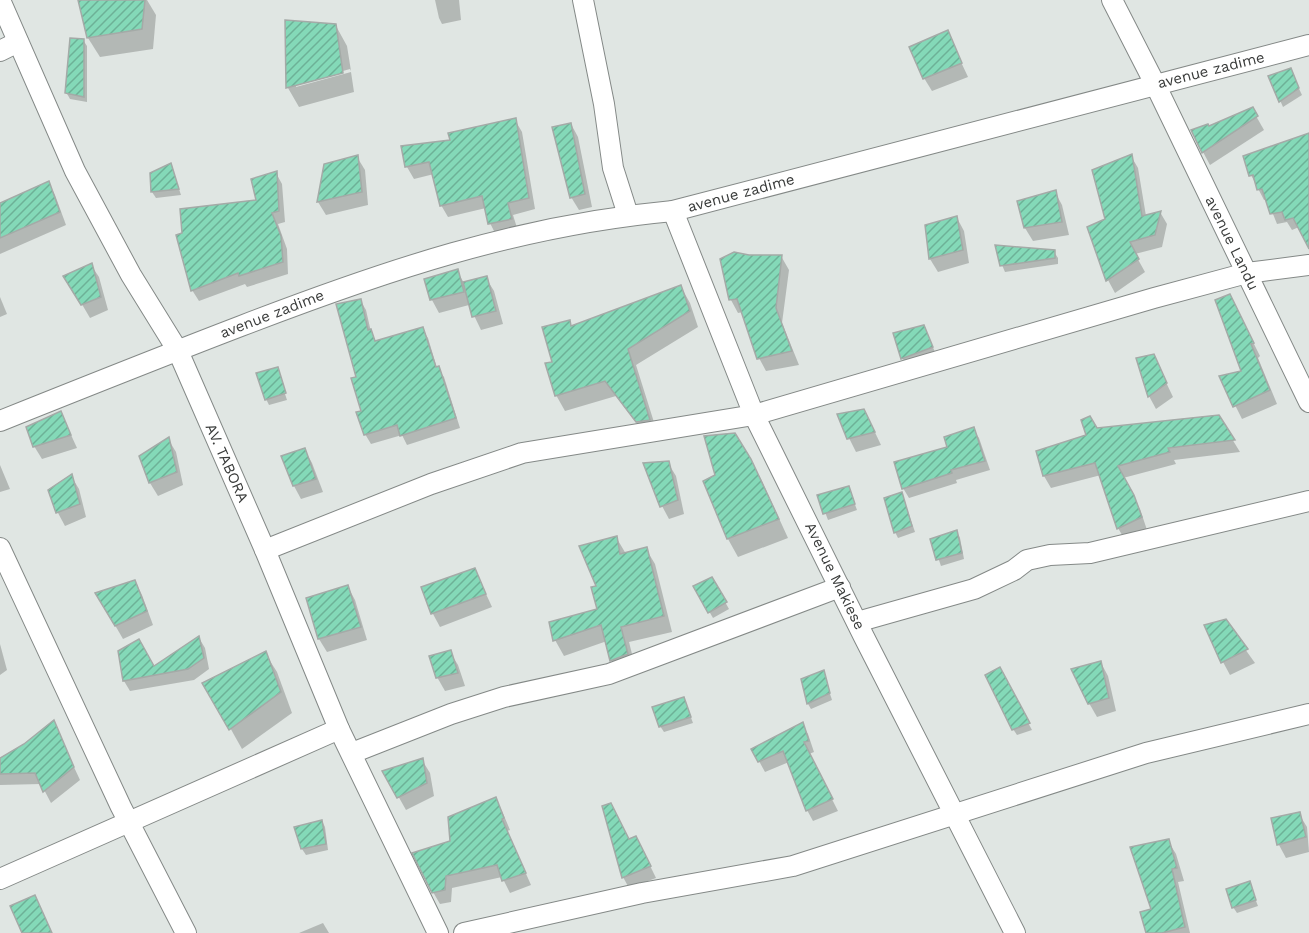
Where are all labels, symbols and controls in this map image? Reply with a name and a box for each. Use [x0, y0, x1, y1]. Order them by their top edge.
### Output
street label: avenue zadime [1156, 48, 1266, 92]
street label: avenue zadime [686, 170, 796, 216]
street label: avenue Landu [1201, 193, 1263, 293]
street label: avenue zadime [217, 286, 327, 342]
street label: AV. TABORA [202, 421, 252, 505]
street label: Avenue Makiese [801, 519, 869, 633]

